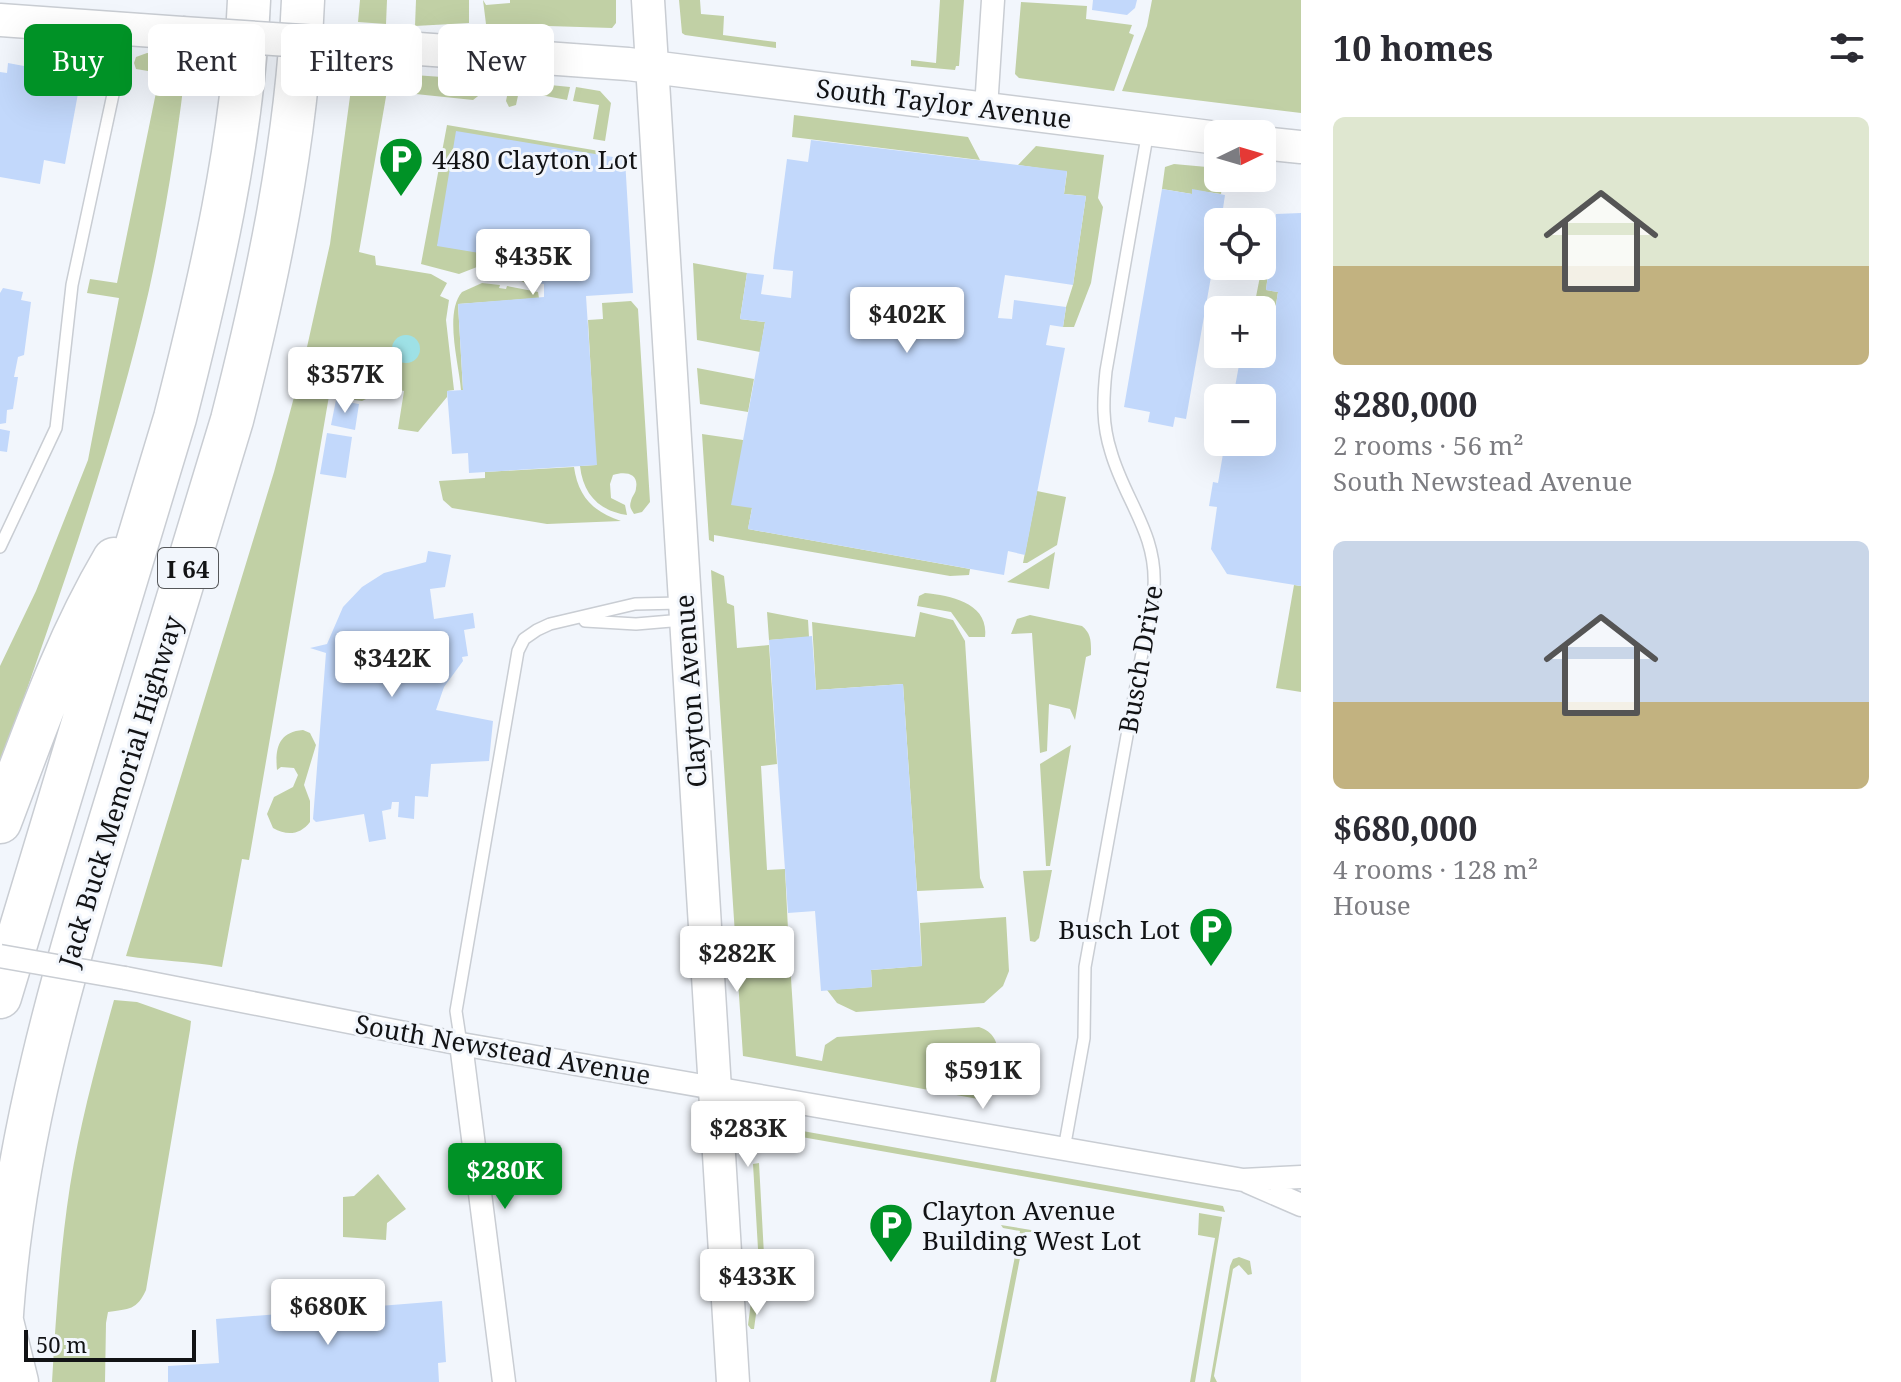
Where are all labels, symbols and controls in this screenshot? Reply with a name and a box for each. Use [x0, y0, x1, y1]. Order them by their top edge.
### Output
chip: Buy [24, 24, 132, 96]
chip: Rent [148, 24, 265, 96]
chip: Filters [281, 24, 422, 96]
chip: New [438, 24, 554, 96]
text: 10 homes [1333, 25, 1493, 71]
icon: filters [1825, 26, 1869, 70]
street label: South Taylor Avenue [814, 69, 1074, 137]
north arrow [1204, 120, 1276, 192]
map controls [1204, 120, 1276, 456]
parking icon: 4480 Clayton Lot [377, 135, 425, 198]
place label: 4480 Clayton Lot [432, 141, 638, 177]
icon: home [1529, 169, 1673, 313]
button: locate [1204, 208, 1276, 280]
pin: $435K [477, 229, 589, 297]
text: $435K [494, 237, 572, 273]
pin: $402K [851, 287, 963, 355]
text: $402K [868, 295, 946, 331]
button: + [1204, 296, 1276, 368]
pin: $357K [289, 347, 401, 415]
text: $357K [306, 355, 384, 391]
text: $280,000 [1333, 381, 1477, 427]
button: − [1204, 384, 1276, 456]
text: 2 rooms · 56 m² [1333, 427, 1524, 463]
text: South Newstead Avenue [1333, 463, 1632, 499]
road number: I 64 [158, 548, 218, 588]
street label: Busch Drive [1109, 582, 1171, 736]
street label: Clayton Avenue [665, 593, 715, 789]
icon: home [1529, 593, 1673, 737]
street label: Jack Buck Memorial Highway [49, 611, 191, 972]
pin: $342K [336, 631, 448, 699]
text: $342K [353, 639, 431, 675]
text: $680,000 [1333, 805, 1477, 851]
text: 4 rooms · 128 m² [1333, 851, 1538, 887]
text: House [1333, 887, 1411, 923]
parking icon: Busch Lot [1187, 905, 1235, 968]
place label: Busch Lot [1058, 911, 1180, 947]
pin: $282K [681, 926, 793, 994]
text: $282K [698, 934, 776, 970]
street label: South Newstead Avenue [352, 1005, 654, 1093]
pin: $591K [927, 1043, 1039, 1111]
text: $591K [944, 1051, 1022, 1087]
pin: $283K [692, 1101, 804, 1169]
text: $283K [709, 1109, 787, 1145]
pin: $280K [449, 1143, 561, 1211]
text: $280K [466, 1151, 544, 1187]
place label: Clayton Avenue Building West Lot [922, 1192, 1141, 1258]
parking icon: Clayton Avenue Building West Lot [867, 1201, 915, 1264]
pin: $433K [701, 1249, 813, 1317]
text: $433K [718, 1257, 796, 1293]
pin: $680K [272, 1279, 384, 1347]
text: $680K [289, 1287, 367, 1323]
scale bar [24, 1326, 196, 1362]
text: 50 m [36, 1329, 87, 1359]

